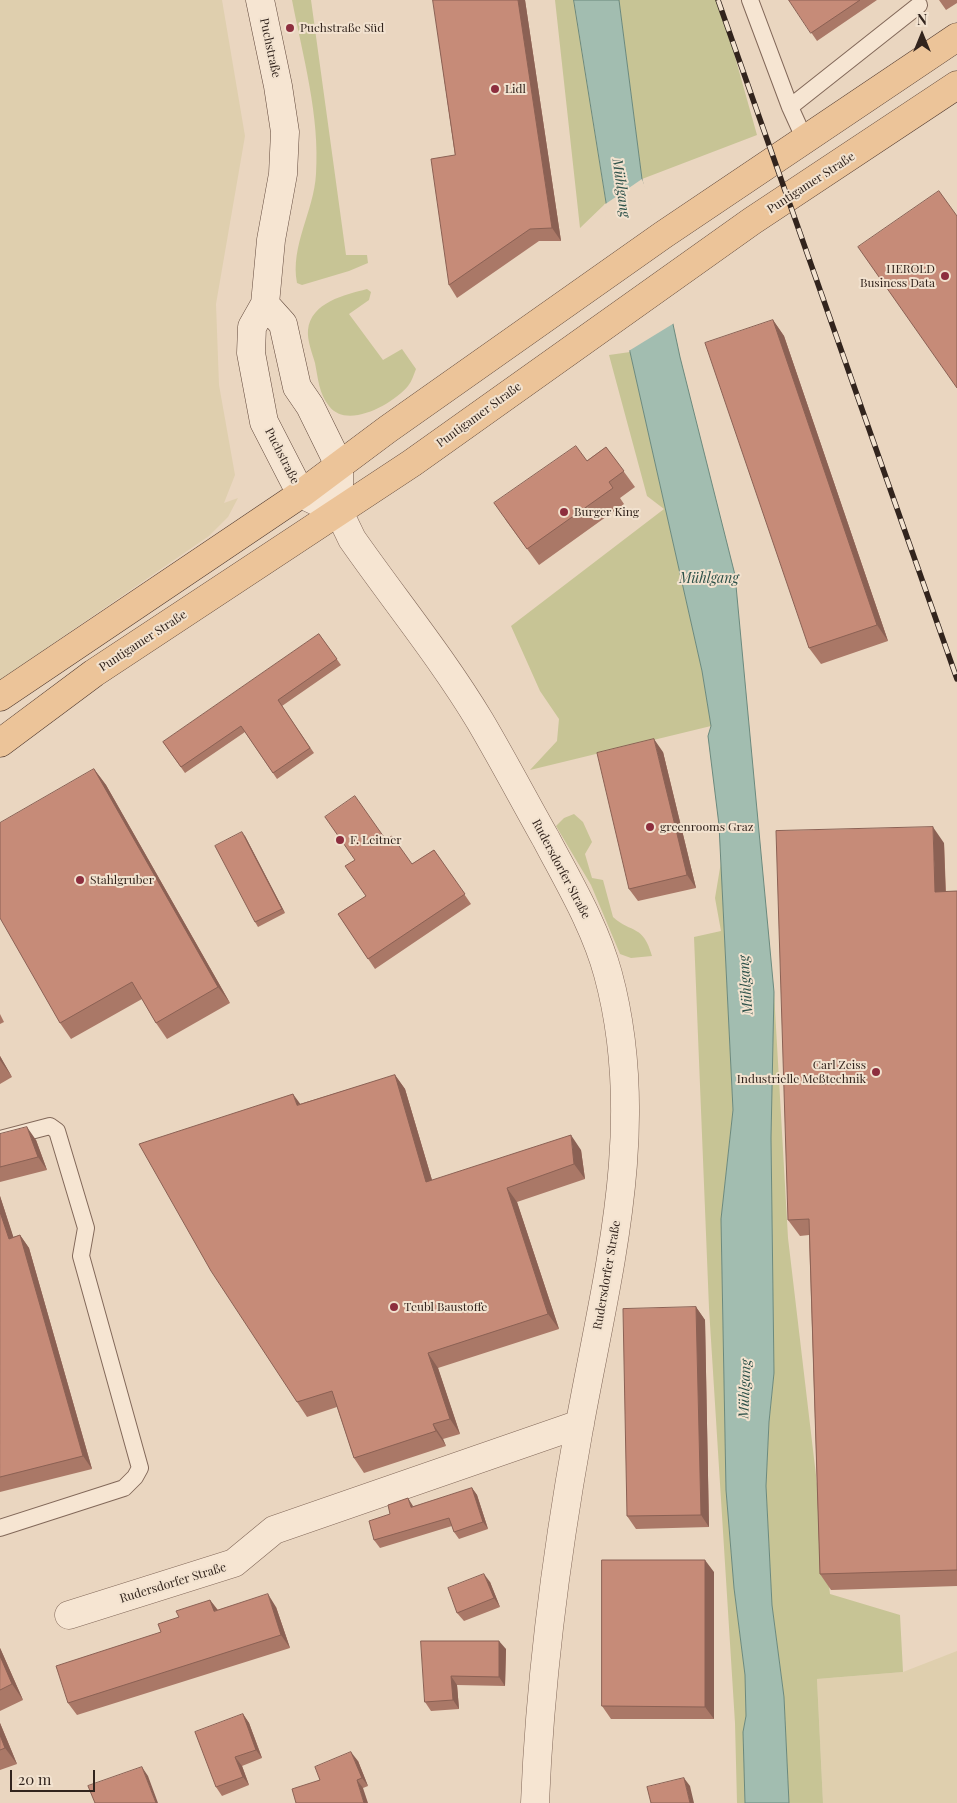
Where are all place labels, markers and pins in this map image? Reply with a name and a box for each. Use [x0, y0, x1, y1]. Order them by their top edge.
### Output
place label: Puchstraße Süd [300, 21, 384, 35]
marker: Puchstraße Süd [284, 22, 296, 34]
place label: Lidl [505, 82, 526, 96]
marker: Lidl [489, 83, 501, 95]
place label: HEROLD Business Data [860, 262, 935, 290]
marker: HEROLD Business Data [939, 270, 951, 282]
place label: Burger King [574, 505, 639, 519]
marker: Burger King [558, 506, 570, 518]
place label: greenrooms Graz [660, 820, 753, 834]
marker: greenrooms Graz [644, 821, 656, 833]
place label: F. Leitner [350, 833, 402, 847]
marker: F. Leitner [334, 834, 346, 846]
place label: Stahlgruber [90, 873, 154, 887]
marker: Stahlgruber [74, 874, 86, 886]
place label: Carl Zeiss Industrielle Meßtechnik [737, 1058, 866, 1086]
marker: Carl Zeiss Industrielle Meßtechnik [870, 1066, 882, 1078]
place label: Teubl Baustoffe [404, 1300, 487, 1314]
marker: Teubl Baustoffe [388, 1301, 400, 1313]

